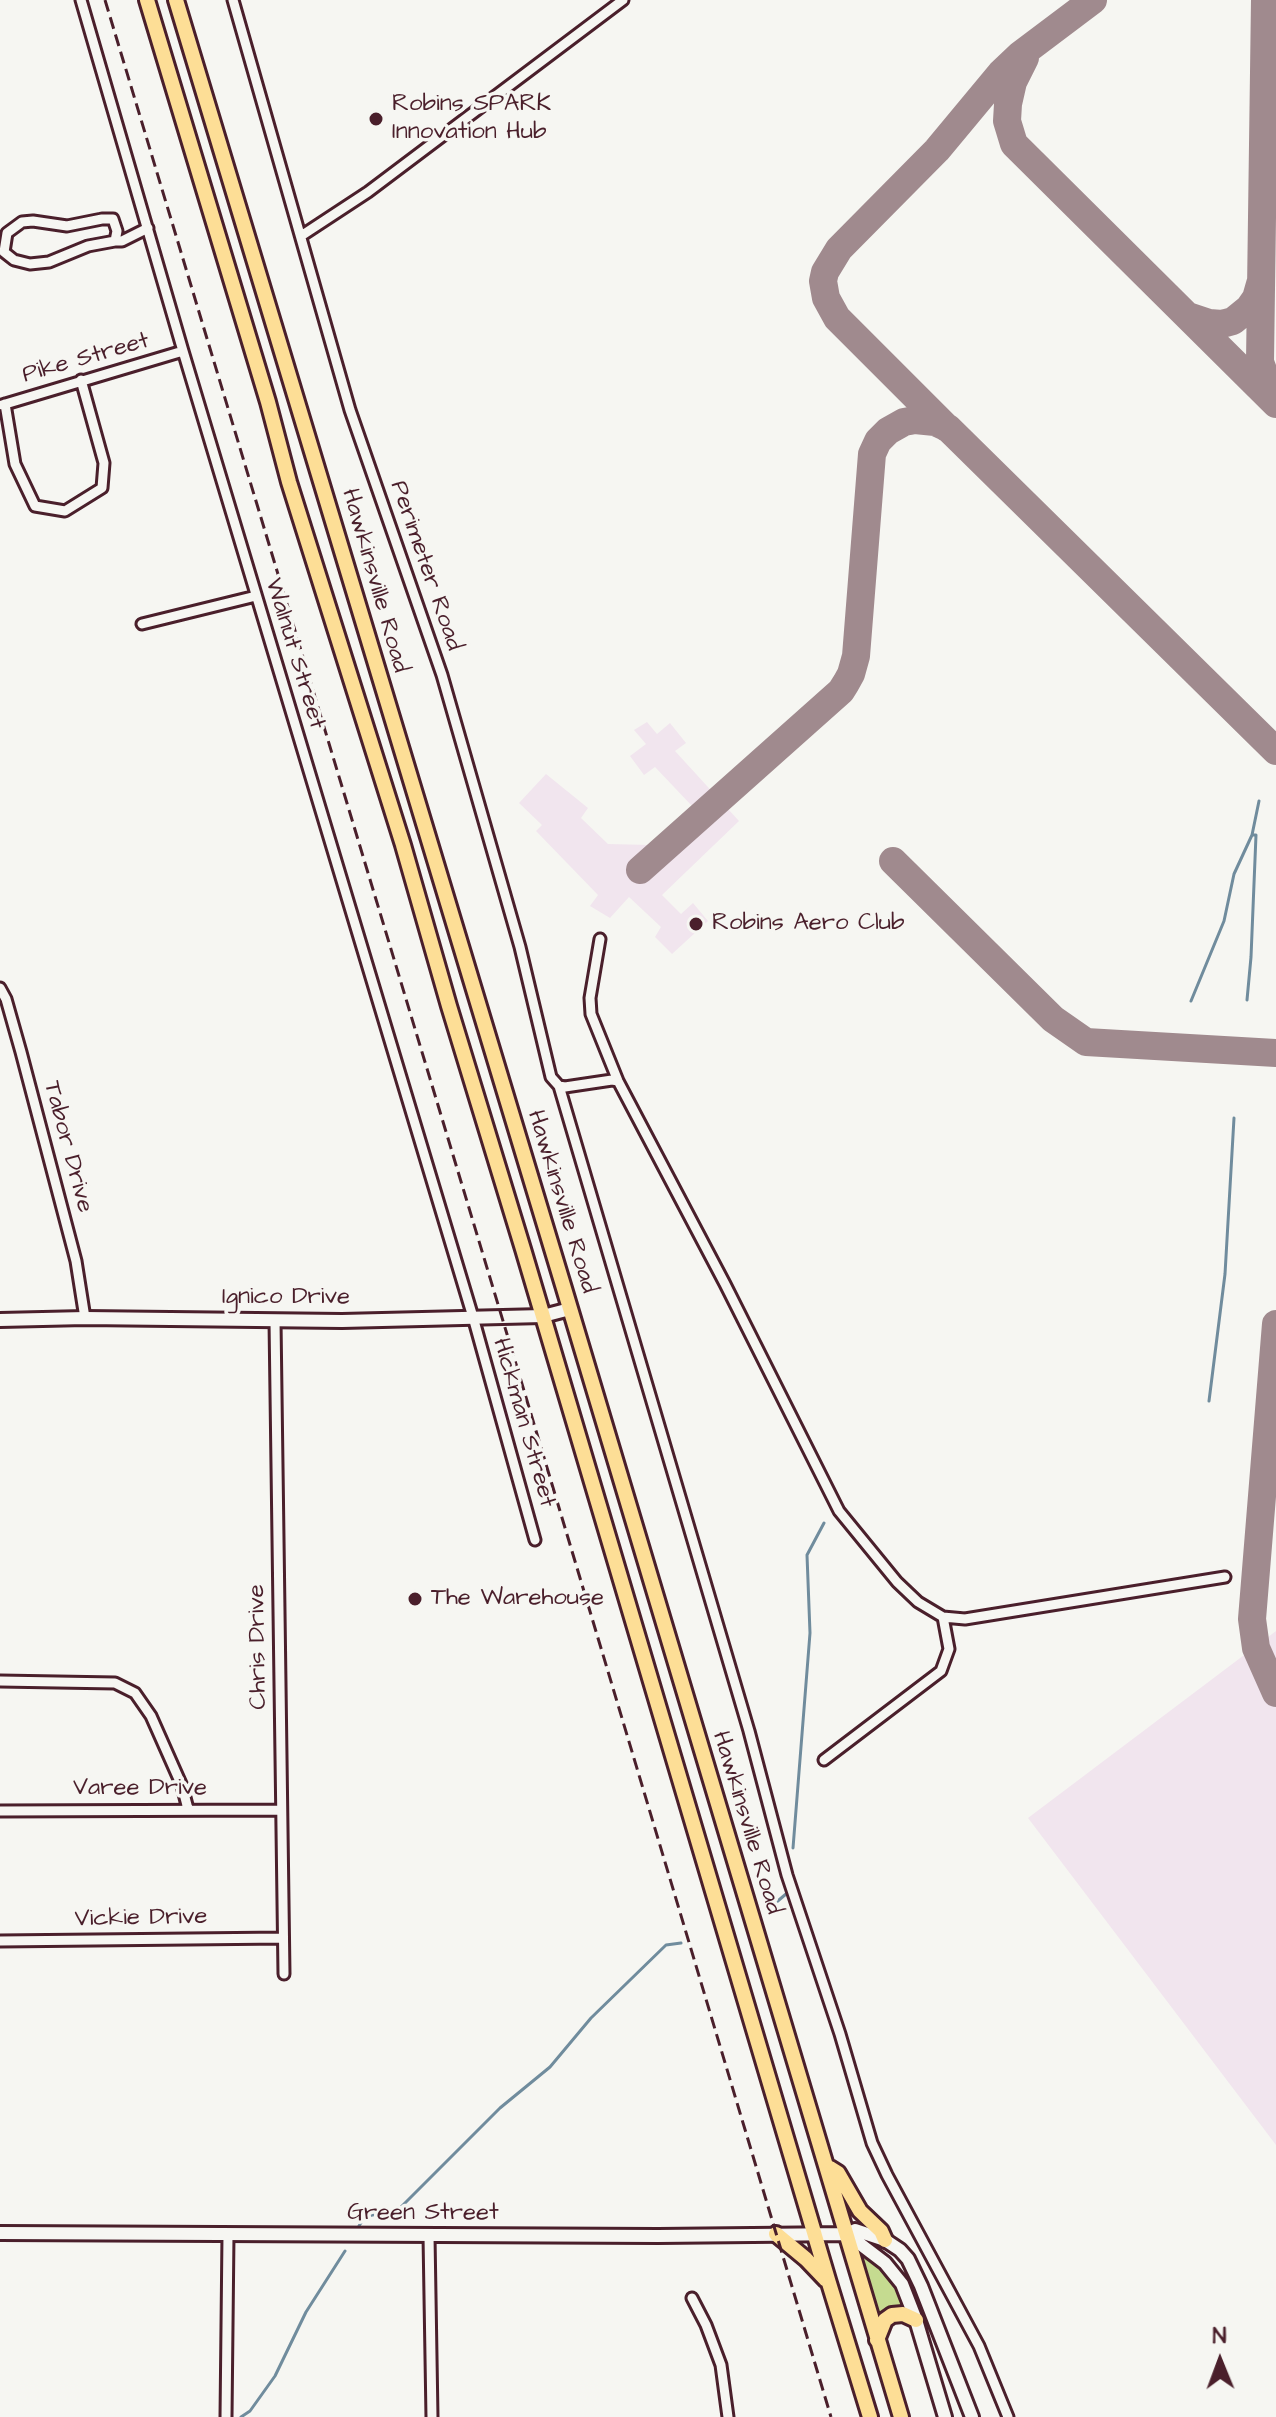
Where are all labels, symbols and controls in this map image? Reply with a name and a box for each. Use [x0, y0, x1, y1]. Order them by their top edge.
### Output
place label: Robins SPARK Innovation Hub [392, 91, 551, 147]
marker: Robins SPARK Innovation Hub [367, 110, 385, 128]
street label: Pike Street [19, 327, 153, 391]
street label: Perimeter Road [382, 477, 468, 655]
street label: Hawkinsville Road [334, 486, 414, 676]
street label: Walnut Street [257, 575, 331, 733]
place label: Robins Aero Club [712, 910, 905, 938]
marker: Robins Aero Club [687, 915, 705, 933]
street label: Tabor Drive [36, 1078, 98, 1216]
street label: Hawkinsville Road [519, 1107, 603, 1297]
street label: Ignico Drive [222, 1284, 350, 1312]
street label: Hickman Street [485, 1335, 561, 1511]
street label: Chris Drive [244, 1584, 274, 1710]
place label: The Warehouse [431, 1585, 604, 1613]
marker: The Warehouse [406, 1590, 424, 1608]
street label: Hawkinsville Road [704, 1728, 788, 1918]
street label: Varee Drive [73, 1775, 207, 1803]
street label: Vickie Drive [74, 1903, 208, 1935]
street label: Green Street [347, 2200, 499, 2228]
north arrow [1180, 2321, 1260, 2401]
text: N [1212, 2321, 1227, 2352]

